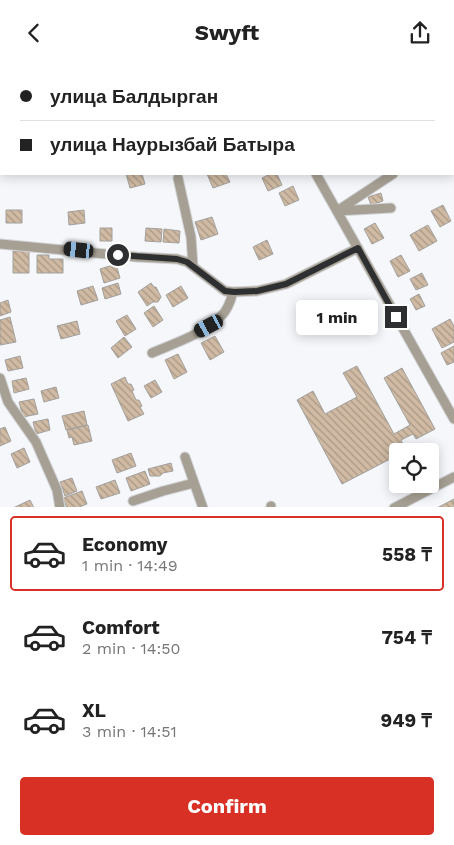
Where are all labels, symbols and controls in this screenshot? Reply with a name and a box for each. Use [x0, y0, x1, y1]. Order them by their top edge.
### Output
icon: back [20, 19, 48, 47]
icon: share [406, 19, 434, 47]
text: Swyft [195, 20, 259, 45]
text: улица Балдырган [50, 85, 218, 108]
text: улица Наурызбай Батыра [50, 133, 295, 156]
car [63, 241, 94, 259]
route start [107, 244, 129, 266]
callout: 1 min [296, 299, 378, 335]
route end [385, 306, 407, 328]
text: 1 min [316, 308, 358, 327]
car [192, 312, 225, 340]
map controls [389, 443, 439, 493]
button: locate [389, 443, 439, 493]
icon: car [22, 531, 67, 576]
text: Economy [82, 533, 167, 556]
text: 558 ₸ [382, 543, 432, 566]
text: 1 min · 14:49 [82, 556, 178, 575]
icon: car [22, 614, 67, 659]
text: Comfort [82, 616, 160, 639]
text: 754 ₸ [382, 626, 432, 649]
text: 2 min · 14:50 [82, 639, 180, 658]
icon: car [22, 697, 67, 742]
text: XL [82, 699, 106, 722]
text: 949 ₸ [381, 709, 432, 732]
text: 3 min · 14:51 [82, 722, 177, 741]
button: Confirm [20, 777, 434, 835]

